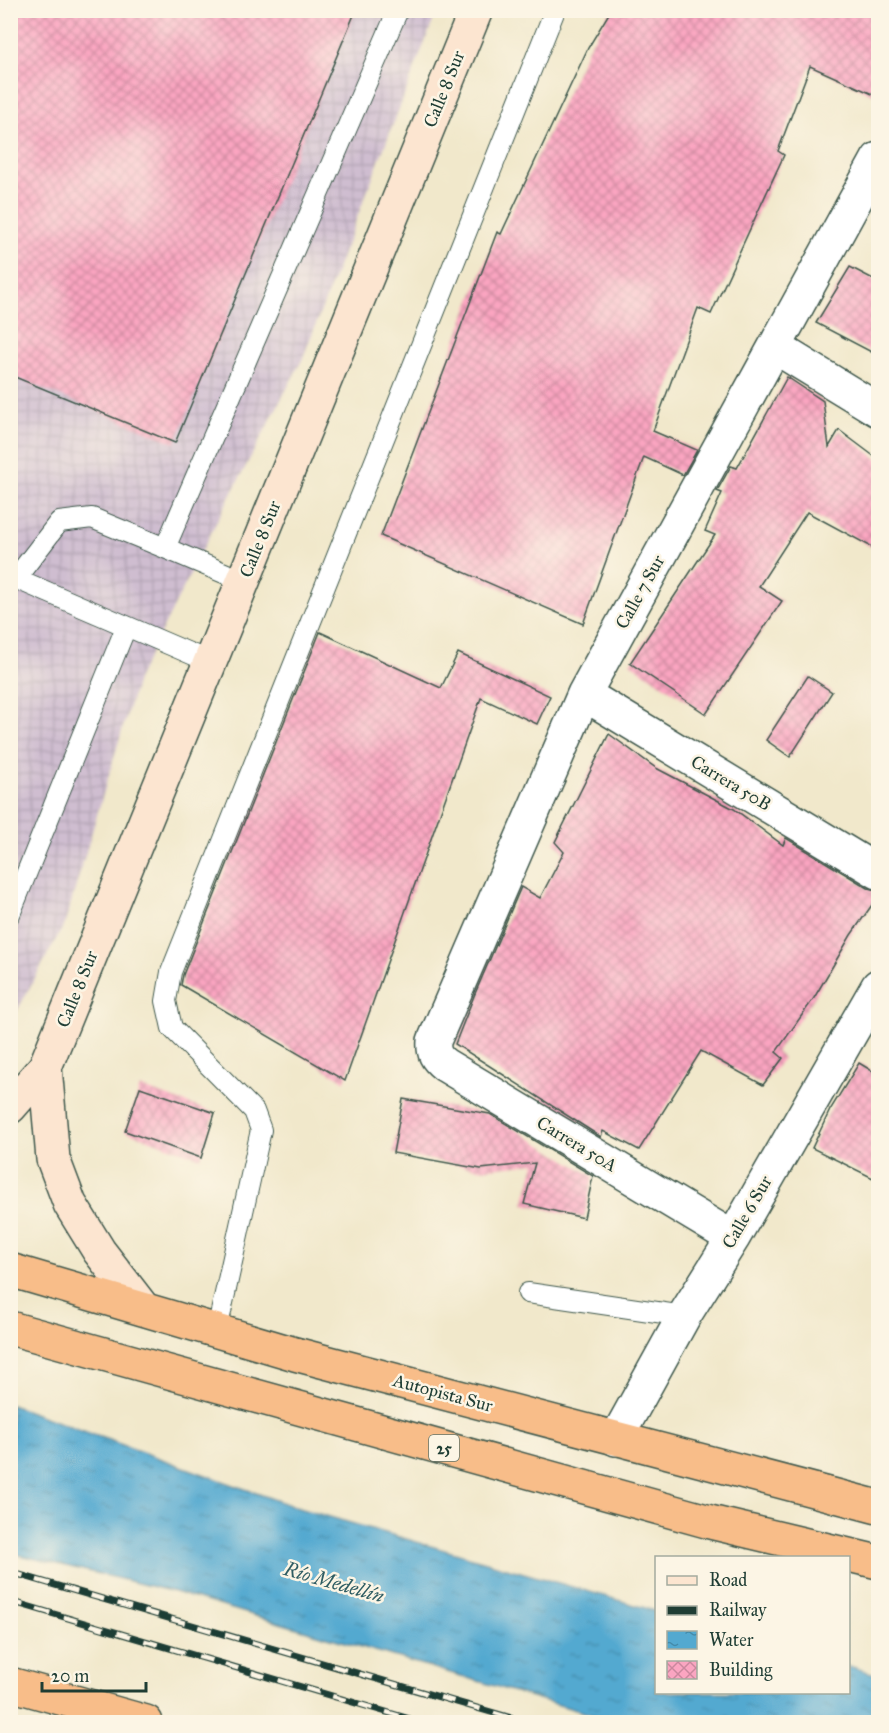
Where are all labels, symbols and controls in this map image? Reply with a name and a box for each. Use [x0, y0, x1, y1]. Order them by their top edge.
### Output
street label: Calle 8 Sur [419, 47, 469, 131]
street label: Calle 8 Sur [235, 497, 285, 581]
street label: Calle 7 Sur [611, 551, 669, 633]
street label: Carrera 50B [687, 750, 775, 816]
street label: Calle 8 Sur [52, 947, 102, 1031]
street label: Carrera 50A [533, 1111, 621, 1177]
street label: Calle 6 Sur [717, 1171, 777, 1252]
street label: Autopista Sur [390, 1369, 495, 1417]
road number: 25 [429, 1435, 459, 1461]
water label: Río Medellín [280, 1556, 387, 1608]
legend [655, 1556, 850, 1694]
text: Road [709, 1569, 747, 1591]
text: Railway [709, 1599, 767, 1621]
text: Water [709, 1629, 754, 1651]
scale bar [42, 1655, 146, 1693]
text: Building [709, 1659, 773, 1682]
text: 20 m [51, 1665, 89, 1687]

